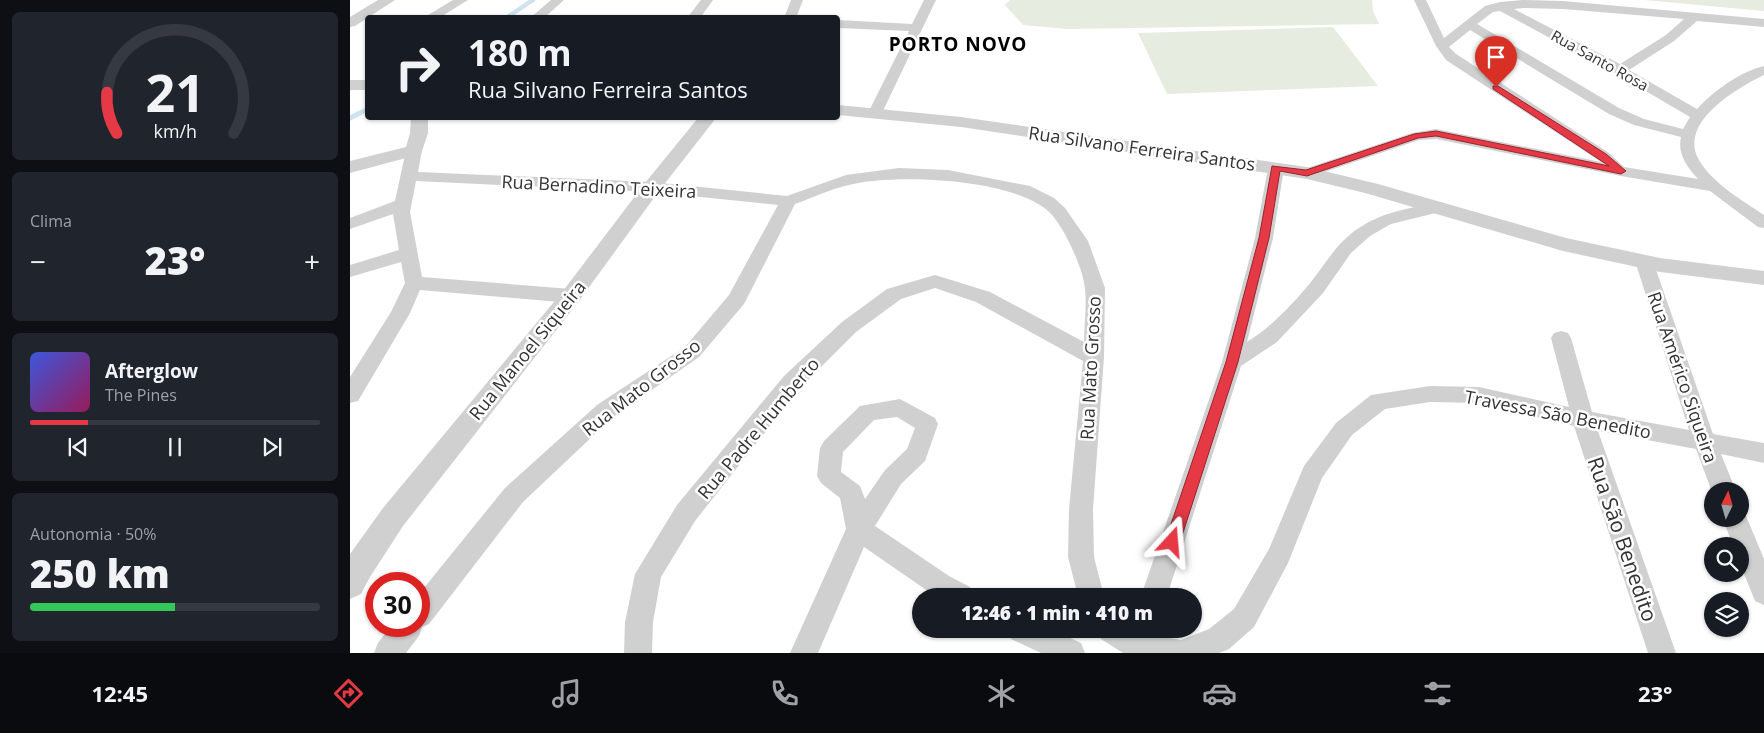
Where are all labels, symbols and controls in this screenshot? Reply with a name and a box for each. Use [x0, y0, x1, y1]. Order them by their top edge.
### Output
street label: Rua Santo Rosa [1548, 25, 1652, 95]
text: 180 m [468, 29, 572, 76]
district label: PORTO NOVO [889, 31, 1027, 57]
icon: right [385, 35, 450, 100]
pin [1475, 36, 1517, 87]
icon: arrive [1482, 43, 1510, 71]
text: 21 [145, 56, 205, 127]
text: Rua Silvano Ferreira Santos [468, 74, 748, 104]
text: km/h [153, 119, 197, 143]
street label: Rua Silvano Ferreira Santos [1027, 120, 1257, 176]
street label: Rua Bernadino Teixeira [501, 169, 697, 203]
text: Clima [30, 210, 72, 232]
text: 23° [145, 234, 205, 286]
text: − [30, 242, 46, 280]
text: + [304, 242, 320, 280]
street label: Rua Manoel Siqueira [463, 275, 591, 425]
street label: Rua Américo Siqueira [1642, 288, 1724, 466]
street label: Rua Mato Grosso [1074, 295, 1106, 441]
street label: Rua Mato Grosso [577, 333, 705, 441]
street label: Rua Padre Humberto [692, 352, 824, 504]
text: Afterglow [105, 358, 198, 384]
text: The Pines [105, 384, 177, 406]
street label: Travessa São Benedito [1463, 384, 1653, 444]
icon: previous [64, 433, 92, 461]
icon: pause [161, 433, 189, 461]
icon: next [258, 433, 286, 461]
street label: Rua São Benedito [1582, 453, 1664, 625]
north arrow [1704, 482, 1749, 528]
map controls [1704, 482, 1749, 637]
position arrow [1145, 515, 1197, 567]
text: Autonomia · 50% [30, 523, 156, 545]
button: search [1704, 537, 1749, 582]
text: 250 km [30, 547, 170, 599]
speed limit sign: 30 [365, 572, 430, 637]
button: layers [1704, 592, 1749, 637]
text: 12:46 · 1 min · 410 m [961, 600, 1153, 626]
icon: directions [331, 676, 366, 711]
icon: music [549, 676, 584, 711]
icon: phone [767, 676, 802, 711]
icon: climate [984, 676, 1019, 711]
icon: car [1202, 676, 1237, 711]
icon: filters [1420, 676, 1455, 711]
text: 12:45 [91, 678, 148, 708]
text: 23° [1638, 678, 1673, 708]

